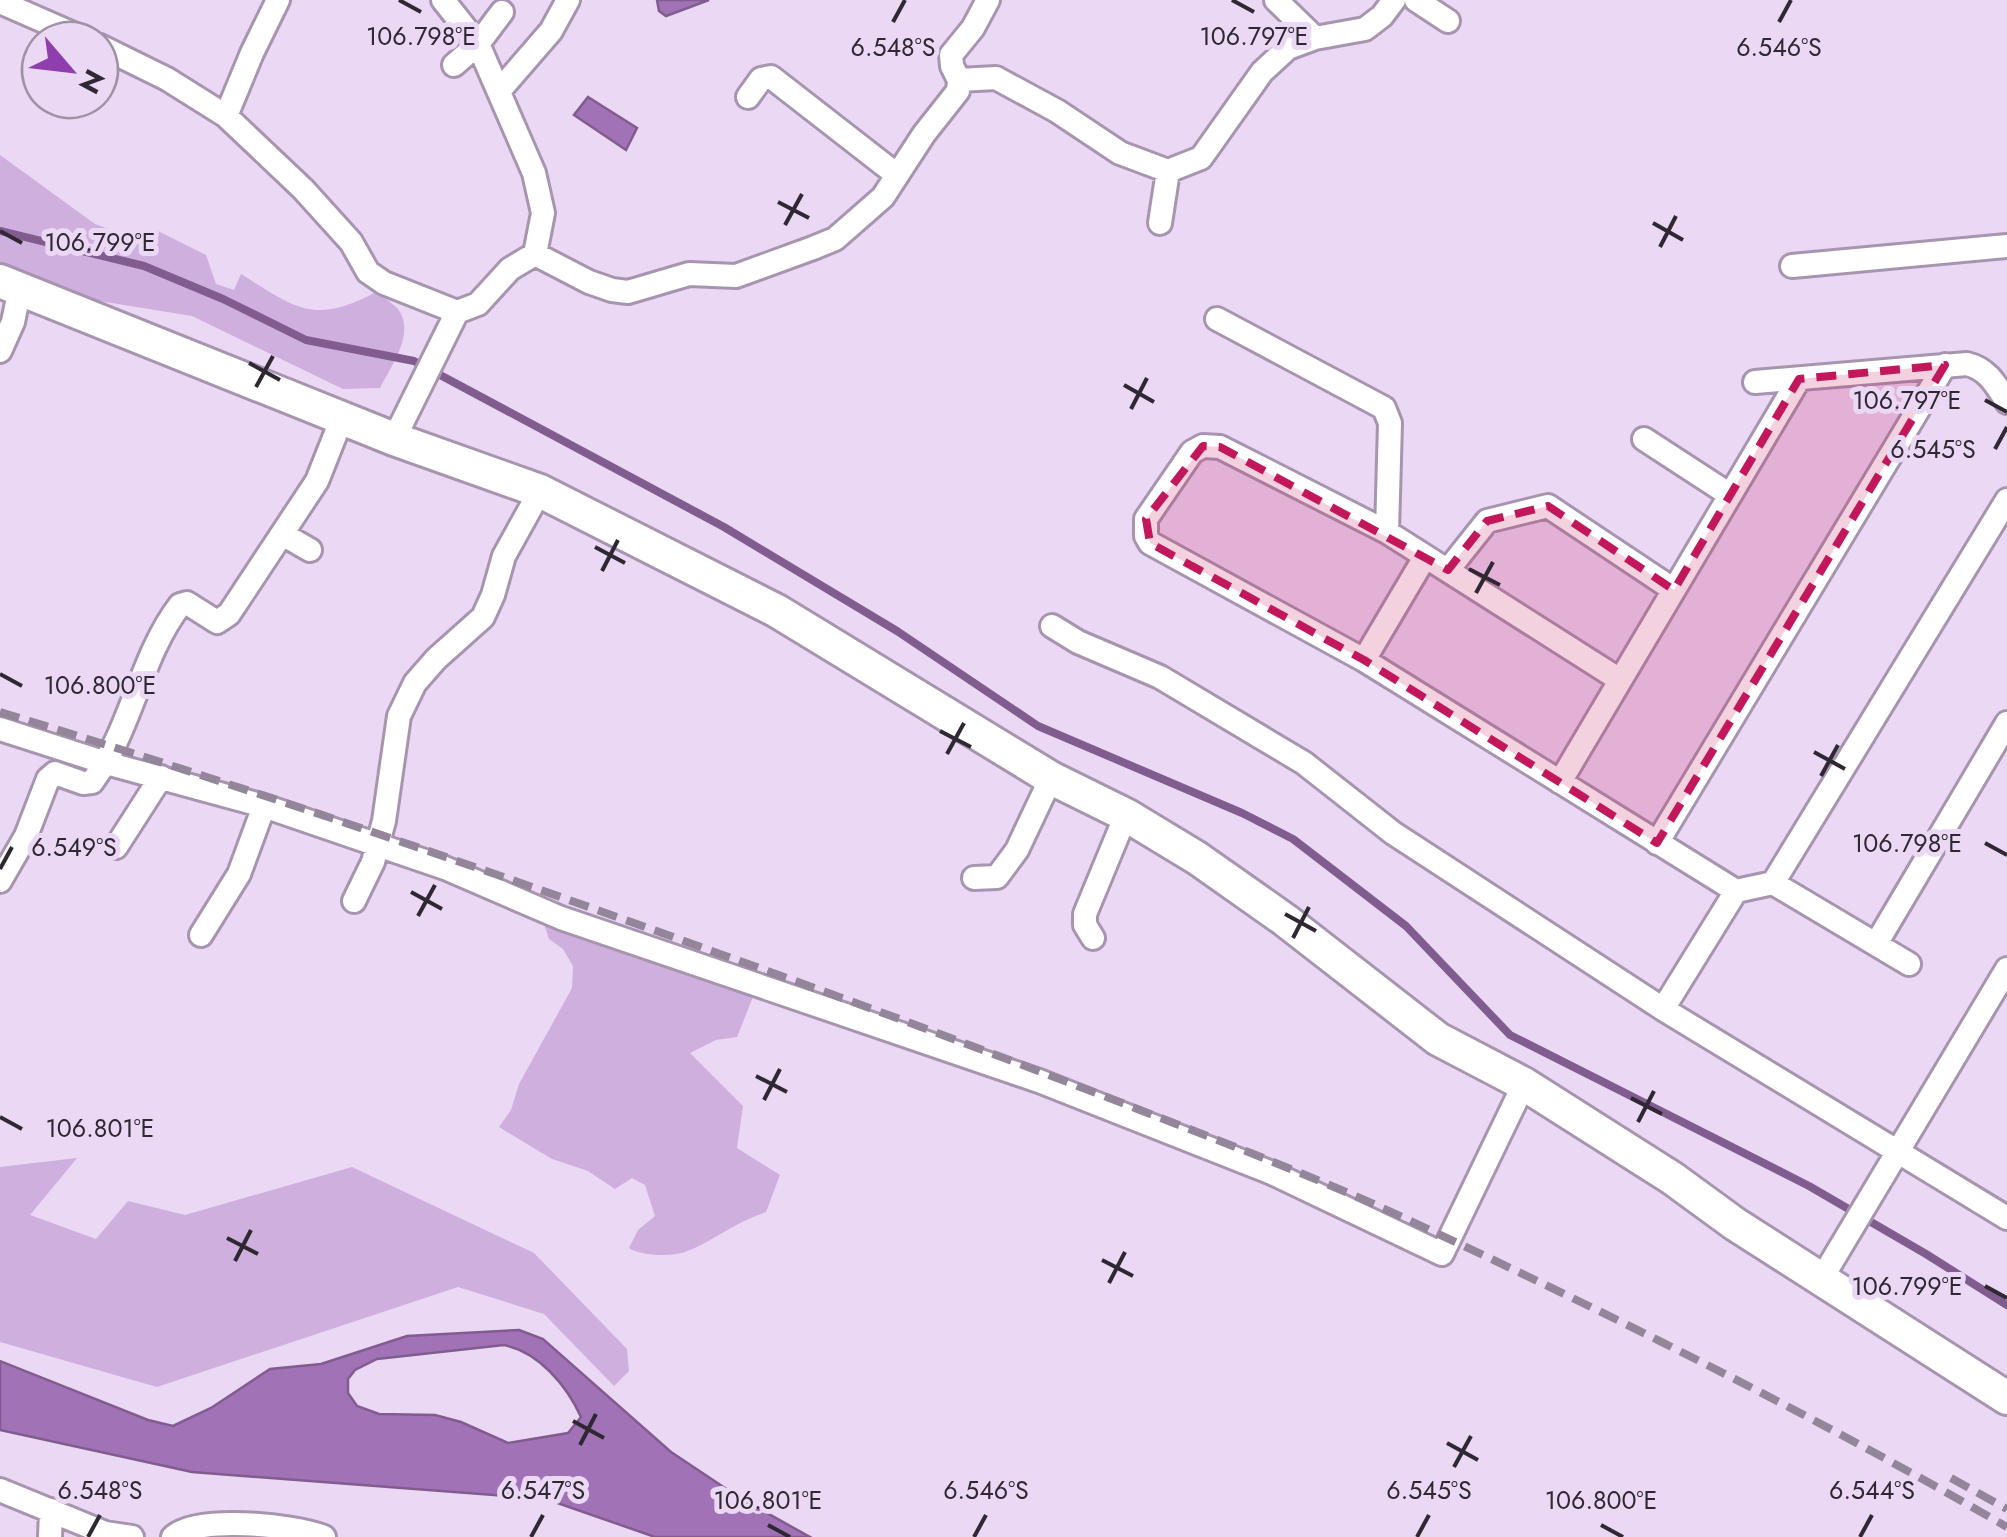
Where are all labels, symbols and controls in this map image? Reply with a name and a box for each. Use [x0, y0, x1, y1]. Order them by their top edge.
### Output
text: 106.798°E [366, 18, 476, 54]
text: 106.797°E [1200, 18, 1308, 54]
north arrow [20, 20, 120, 120]
text: 6.548°S [851, 29, 935, 65]
text: 6.546°S [1736, 29, 1822, 65]
text: N [68, 62, 115, 101]
text: 106.799°E [45, 224, 155, 260]
text: 106.797°E [1853, 382, 1961, 418]
text: 6.545°S [1890, 431, 1976, 467]
text: 106.800°E [44, 667, 156, 703]
text: 106.798°E [1852, 825, 1962, 861]
text: 6.549°S [31, 829, 117, 865]
text: 106.801°E [46, 1110, 154, 1146]
text: 106.799°E [1852, 1268, 1962, 1304]
text: 6.548°S [58, 1472, 142, 1508]
text: 6.547°S [501, 1472, 585, 1508]
text: 6.546°S [943, 1472, 1029, 1508]
text: 6.545°S [1386, 1472, 1472, 1508]
text: 6.544°S [1829, 1472, 1915, 1508]
text: 106.801°E [714, 1482, 822, 1518]
text: 106.800°E [1545, 1482, 1657, 1518]

